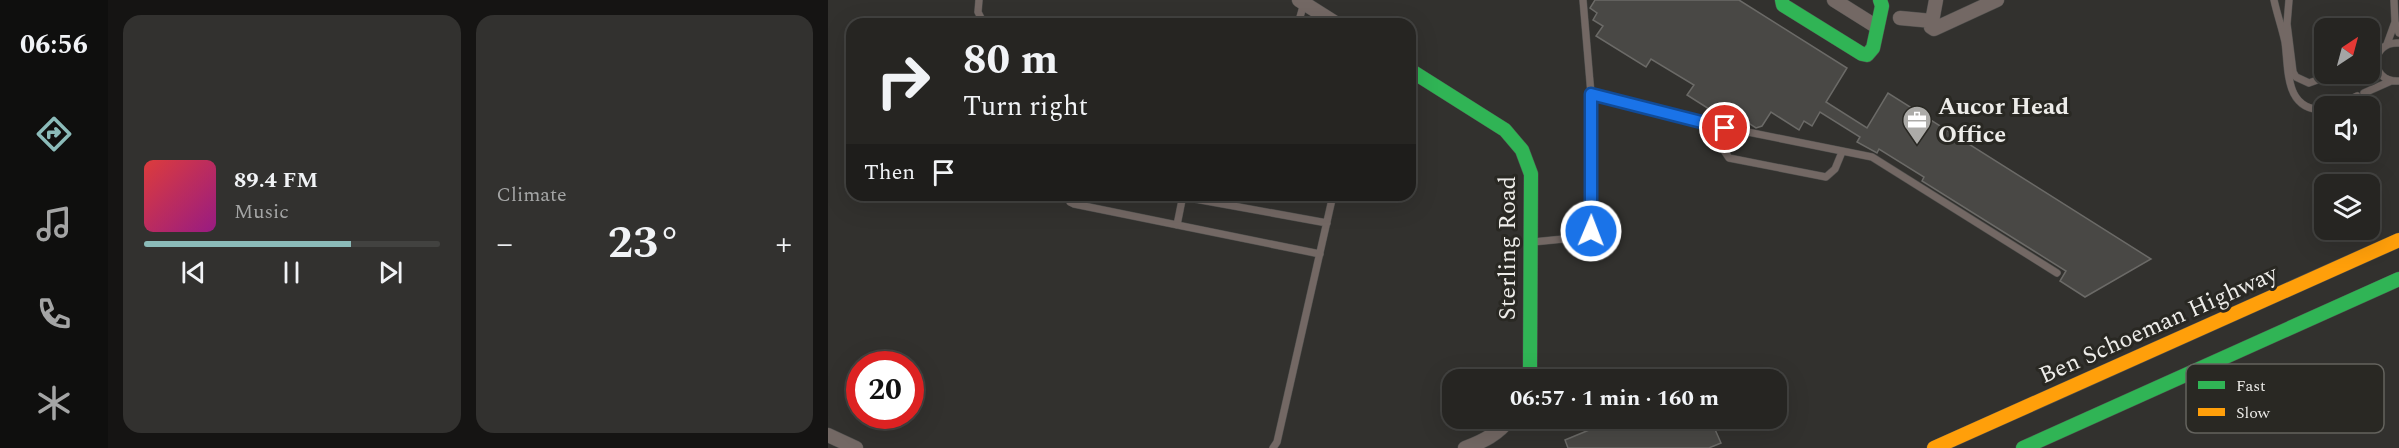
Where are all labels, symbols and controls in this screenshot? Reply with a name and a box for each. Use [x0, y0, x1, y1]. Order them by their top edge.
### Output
north arrow [2314, 18, 2380, 84]
map controls [2314, 18, 2380, 240]
text: 06:56 [20, 24, 88, 66]
text: 80 m [963, 29, 1058, 92]
icon: right [864, 42, 942, 120]
text: Turn right [963, 86, 1088, 128]
place label: Aucor Head Office [1938, 89, 2069, 153]
button: sound [2314, 96, 2380, 162]
pin [1699, 102, 1750, 153]
office icon: Aucor Head Office [1901, 104, 1933, 146]
icon: arrive [1708, 111, 1741, 144]
icon: directions [33, 113, 75, 155]
text: Then [864, 156, 915, 189]
icon: arrive [927, 156, 960, 189]
text: 89.4 FM [234, 164, 318, 197]
button: layers [2314, 174, 2380, 240]
street label: Sterling Road [1490, 176, 1526, 320]
text: Climate [497, 180, 567, 210]
text: Music [234, 197, 289, 227]
position arrow [1559, 199, 1623, 263]
icon: music [33, 203, 75, 245]
text: 23° [608, 209, 681, 278]
text: − [497, 219, 513, 269]
text: + [776, 219, 792, 269]
street label: Ben Schoeman Highway [2033, 255, 2285, 394]
icon: previous [177, 256, 210, 289]
icon: pause [275, 256, 308, 289]
icon: next [374, 256, 407, 289]
icon: phone [33, 293, 75, 335]
speed limit sign: 20 [846, 351, 924, 429]
legend [2186, 364, 2384, 433]
text: Fast [2236, 374, 2266, 398]
icon: climate [33, 382, 75, 424]
text: 06:57 · 1 min · 160 m [1510, 382, 1719, 415]
text: Slow [2236, 401, 2271, 425]

